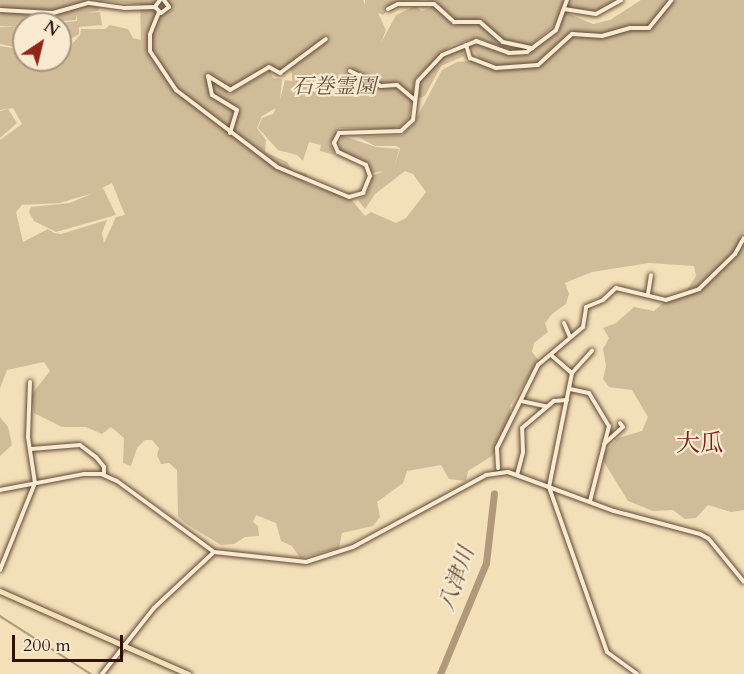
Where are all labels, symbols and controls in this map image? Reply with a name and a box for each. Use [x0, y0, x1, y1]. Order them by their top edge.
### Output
north arrow [12, 12, 72, 72]
text: N [39, 16, 63, 42]
park label: 石巻霊園 [292, 74, 376, 100]
district label: 大瓜 [676, 430, 724, 458]
water label: 八津川 [434, 544, 480, 614]
scale bar [15, 623, 126, 661]
text: 200 m [23, 633, 71, 658]

